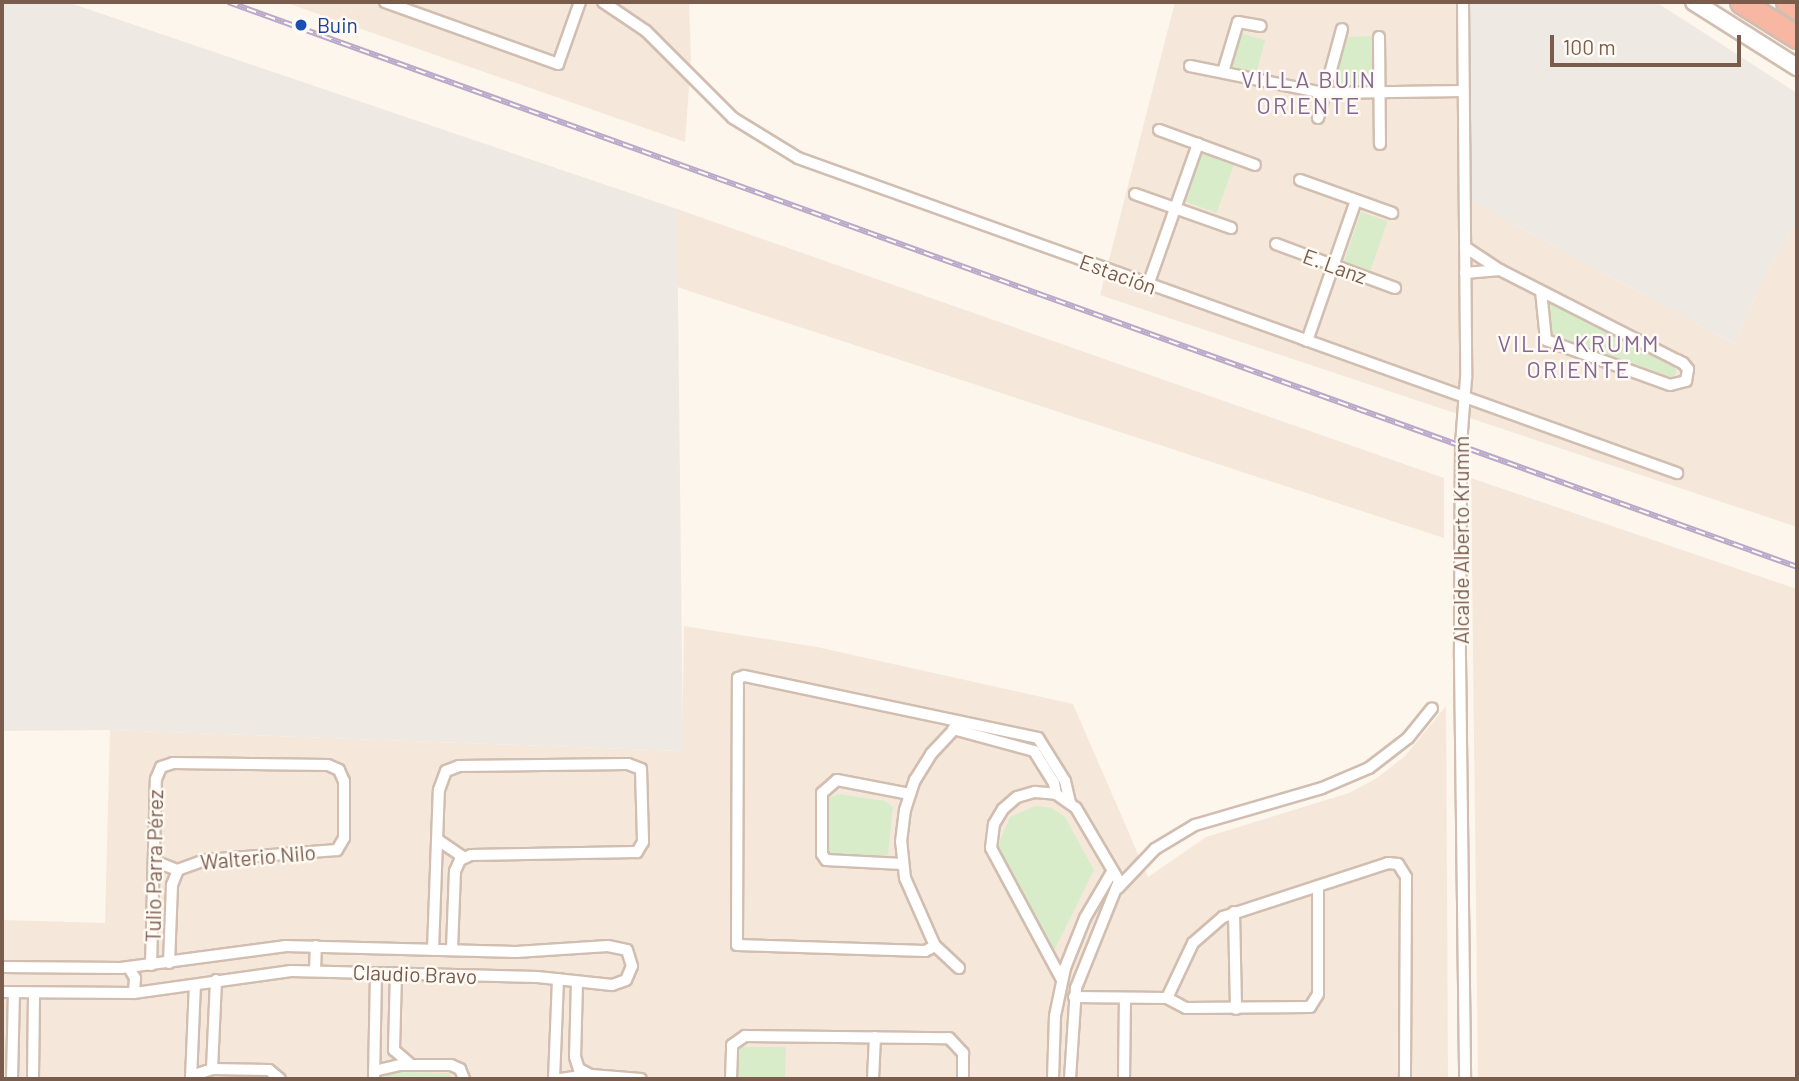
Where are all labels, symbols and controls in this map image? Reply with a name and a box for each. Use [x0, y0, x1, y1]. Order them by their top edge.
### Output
place label: Buin [317, 12, 358, 38]
marker: Buin [291, 15, 311, 35]
scale bar [1554, 21, 1745, 65]
text: 100 m [1563, 34, 1616, 59]
district label: VILLA BUIN ORIENTE [1242, 65, 1376, 119]
street label: E. Lanz [1300, 243, 1370, 289]
street label: Estación [1076, 248, 1160, 300]
district label: VILLA KRUMM ORIENTE [1499, 329, 1659, 383]
street label: Alcalde Alberto Krumm [1448, 436, 1474, 644]
street label: Tulio Parra Pérez [140, 789, 168, 943]
street label: Walterio Nilo [199, 839, 317, 875]
street label: Claudio Bravo [352, 959, 478, 989]

